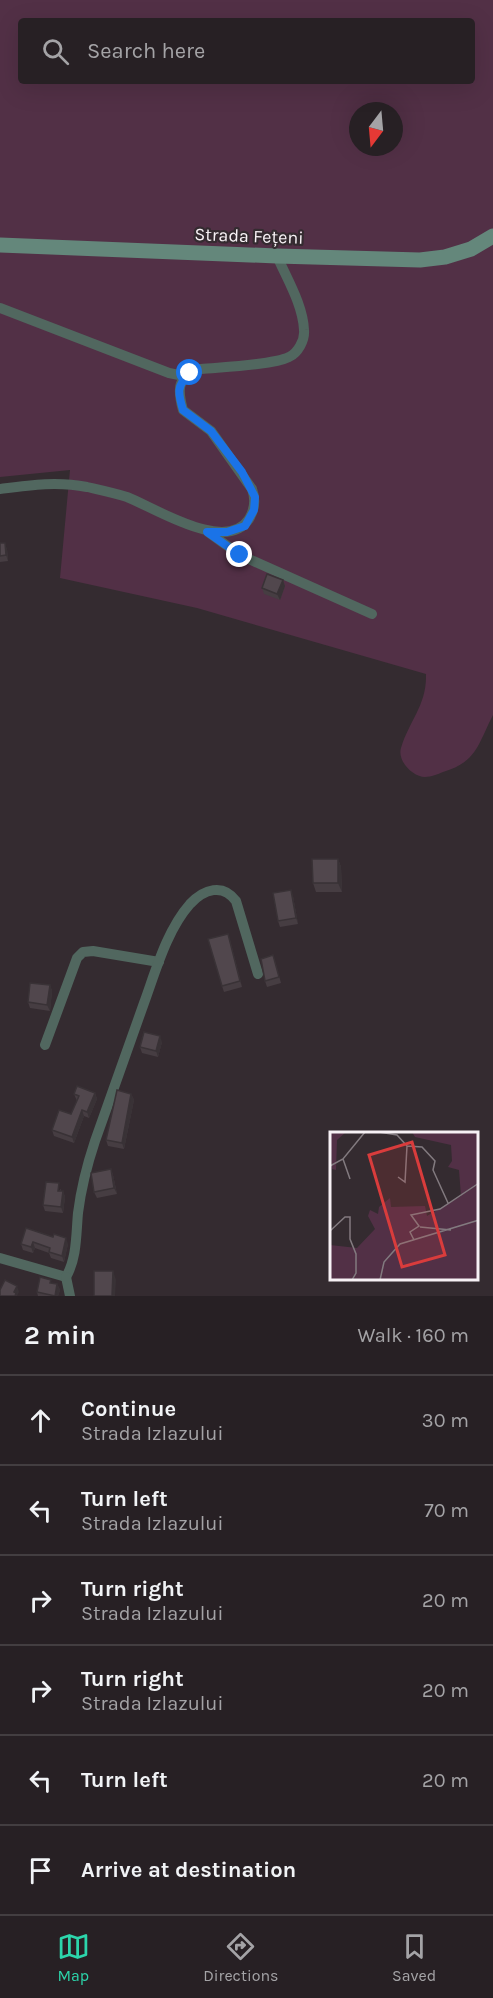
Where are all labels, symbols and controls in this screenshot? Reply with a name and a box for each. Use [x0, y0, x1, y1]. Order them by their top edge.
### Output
search box [18, 18, 475, 84]
icon: search [39, 35, 72, 68]
text: Search here [87, 38, 205, 64]
north arrow [349, 102, 403, 156]
street label: Strada Fețeni [194, 223, 304, 249]
route start [176, 359, 202, 385]
route end [226, 541, 252, 567]
inset map [330, 1132, 478, 1281]
text: 2 min [24, 1320, 96, 1351]
text: Walk · 160 m [357, 1324, 469, 1347]
text: Continue [81, 1396, 176, 1422]
icon: ahead [24, 1404, 57, 1437]
text: 30 m [422, 1409, 469, 1432]
text: Strada Izlazului [81, 1422, 223, 1445]
text: Turn left [81, 1486, 168, 1512]
icon: left [24, 1494, 57, 1527]
text: 70 m [424, 1499, 469, 1522]
text: Strada Izlazului [81, 1512, 223, 1535]
text: Turn right [81, 1576, 184, 1602]
icon: right [24, 1584, 57, 1617]
text: 20 m [422, 1589, 469, 1612]
text: Strada Izlazului [81, 1602, 223, 1625]
text: Turn right [81, 1666, 184, 1692]
icon: right [24, 1674, 57, 1707]
text: 20 m [422, 1679, 469, 1702]
text: Strada Izlazului [81, 1692, 223, 1715]
icon: left [24, 1764, 57, 1797]
text: Turn left [81, 1767, 168, 1793]
text: 20 m [422, 1769, 469, 1792]
icon: arrive [24, 1854, 57, 1887]
text: Arrive at destination [81, 1857, 296, 1883]
tab: Map [57, 1930, 90, 1985]
tab: Directions [203, 1930, 278, 1985]
tab: Saved [392, 1930, 436, 1985]

